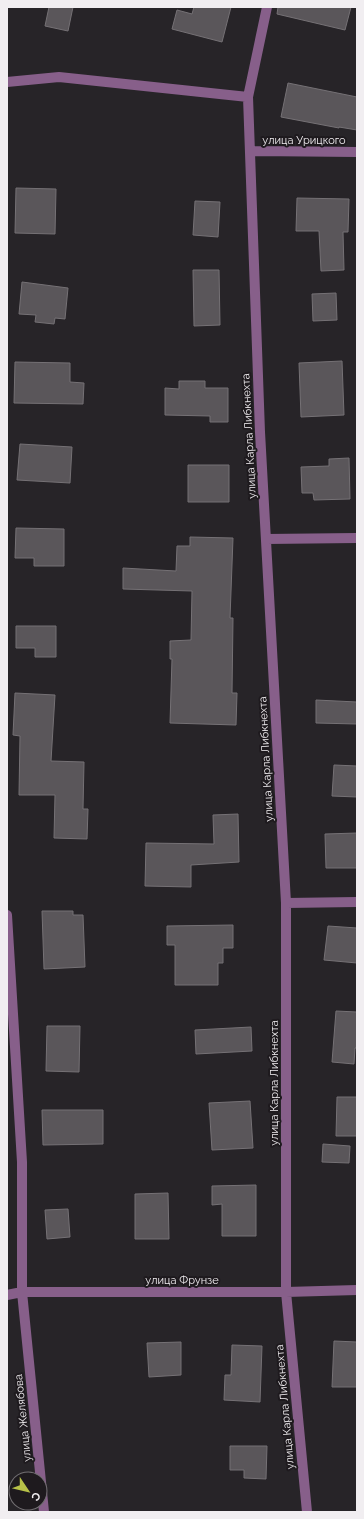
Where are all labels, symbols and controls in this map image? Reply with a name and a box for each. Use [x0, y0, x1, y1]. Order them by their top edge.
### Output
street label: улица Урицкого [262, 134, 346, 147]
street label: улица Карла Либкнехта [239, 373, 259, 499]
street label: улица Карла Либкнехта [256, 696, 276, 822]
street label: улица Карла Либкнехта [268, 1020, 281, 1146]
street label: улица Фрунзе [145, 1274, 219, 1287]
street label: улица Карла Либкнехта [273, 1344, 297, 1470]
street label: улица Желябова [12, 1374, 34, 1462]
north arrow [8, 1471, 48, 1511]
text: С [28, 1490, 43, 1504]

